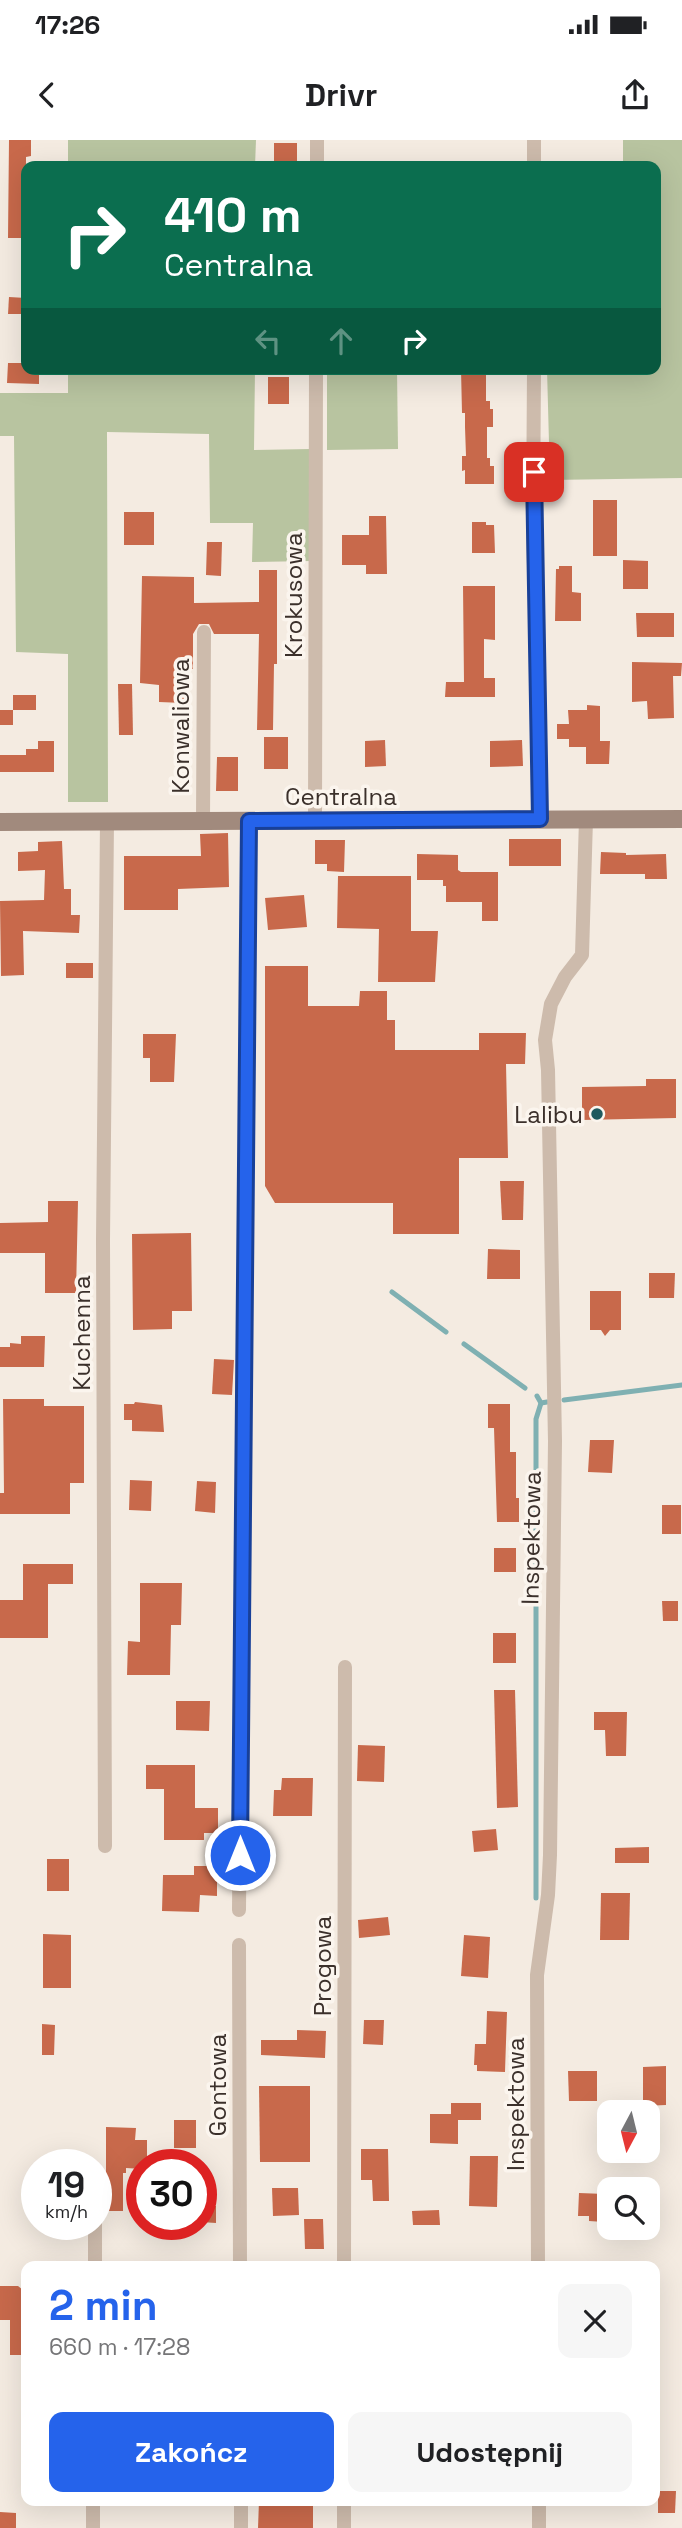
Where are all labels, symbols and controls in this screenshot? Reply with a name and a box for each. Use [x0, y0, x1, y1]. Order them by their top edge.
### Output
text: 17:26 [35, 8, 100, 42]
text: Drivr [305, 75, 377, 115]
icon: back [28, 76, 66, 114]
icon: share [616, 76, 654, 114]
text: 410 m [164, 184, 302, 246]
icon: right [49, 189, 140, 280]
text: Centralna [164, 245, 313, 285]
icon: left [249, 322, 287, 360]
icon: ahead [322, 322, 360, 360]
icon: right [395, 322, 433, 360]
pin [504, 442, 564, 502]
icon: arrive [515, 453, 553, 491]
street label: Krokusowa [278, 532, 309, 658]
street label: Konwaliowa [165, 658, 196, 794]
street label: Centralna [285, 781, 397, 812]
place label: Lalibu [514, 1099, 583, 1130]
marker: Lalibu [589, 1106, 605, 1122]
street label: Kuchenna [66, 1275, 97, 1391]
street label: Inspektowa [514, 1471, 548, 1605]
position arrow [203, 1818, 277, 1892]
street label: Progowa [307, 1915, 338, 2016]
street label: Gontowa [202, 2033, 233, 2137]
street label: Inspektowa [500, 2037, 531, 2171]
north arrow [597, 2100, 660, 2163]
map controls [597, 2100, 660, 2240]
speed limit sign: 30 [126, 2149, 217, 2240]
text: 19 [48, 2163, 85, 2207]
button: search [597, 2177, 660, 2240]
text: km/h [45, 2200, 88, 2223]
text: 2 min [49, 2279, 158, 2332]
button: close [558, 2284, 632, 2358]
text: 660 m · 17:28 [49, 2332, 190, 2362]
button: Zakończ [49, 2412, 334, 2492]
button: Udostępnij [348, 2412, 632, 2492]

